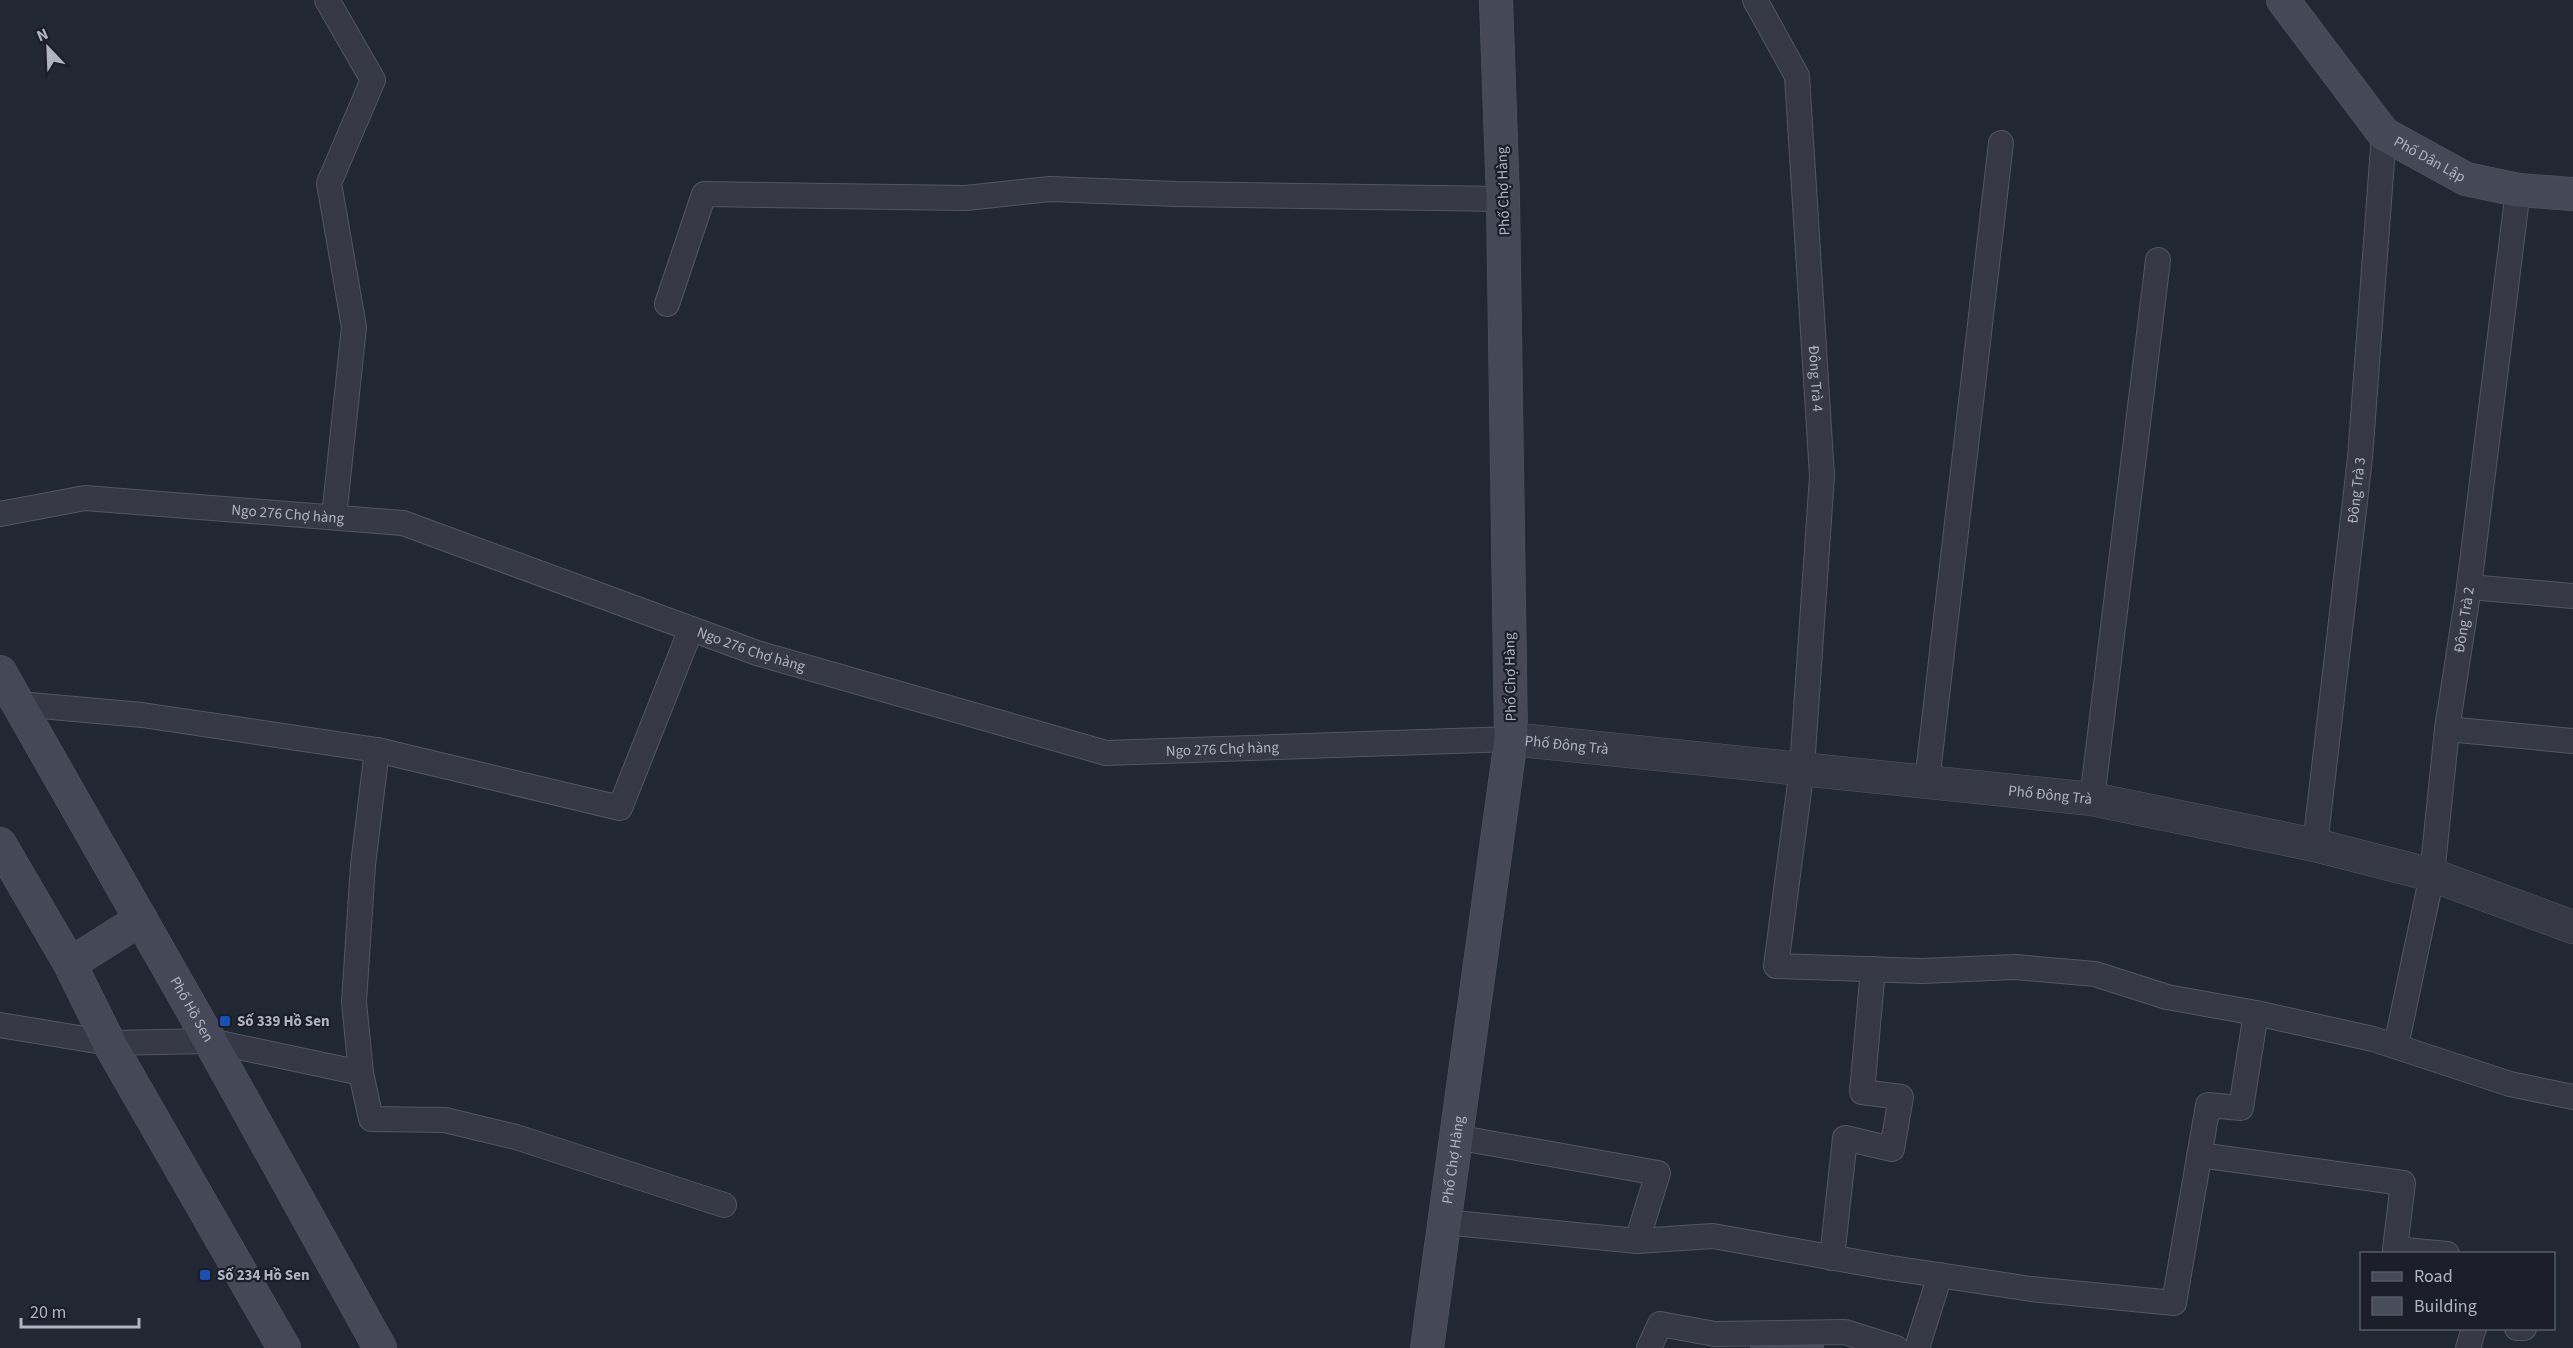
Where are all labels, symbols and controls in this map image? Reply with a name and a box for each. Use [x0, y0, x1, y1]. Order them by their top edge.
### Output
north arrow [18, 18, 78, 78]
text: N [33, 23, 52, 47]
street label: Phố Dân Lập [2390, 131, 2469, 188]
street label: Phố Chợ Hàng [1491, 146, 1516, 236]
street label: Đông Trà 4 [1803, 345, 1828, 413]
street label: Đông Trà 3 [2342, 456, 2371, 525]
street label: Ngo 276 Chợ hàng [231, 500, 345, 529]
street label: Đông Trà 2 [2449, 585, 2480, 654]
street label: Ngo 276 Chợ hàng [694, 622, 808, 677]
street label: Phố Chợ Hàng [1499, 632, 1522, 722]
street label: Phố Đông Trà [1524, 730, 1610, 760]
street label: Ngo 276 Chợ hàng [1165, 737, 1280, 762]
street label: Phố Đông Trà [2007, 780, 2093, 810]
street label: Phố Hồ Sen [164, 973, 219, 1046]
place label: Số 339 Hồ Sen [237, 1011, 330, 1032]
marker: Số 339 Hồ Sen [218, 1014, 232, 1028]
street label: Phố Chợ Hàng [1437, 1114, 1470, 1205]
legend [2360, 1252, 2555, 1330]
text: Road [2414, 1264, 2453, 1289]
place label: Số 234 Hồ Sen [217, 1265, 310, 1286]
marker: Số 234 Hồ Sen [198, 1268, 212, 1282]
scale bar [21, 1291, 140, 1329]
text: Building [2414, 1294, 2477, 1319]
text: 20 m [30, 1300, 66, 1325]

